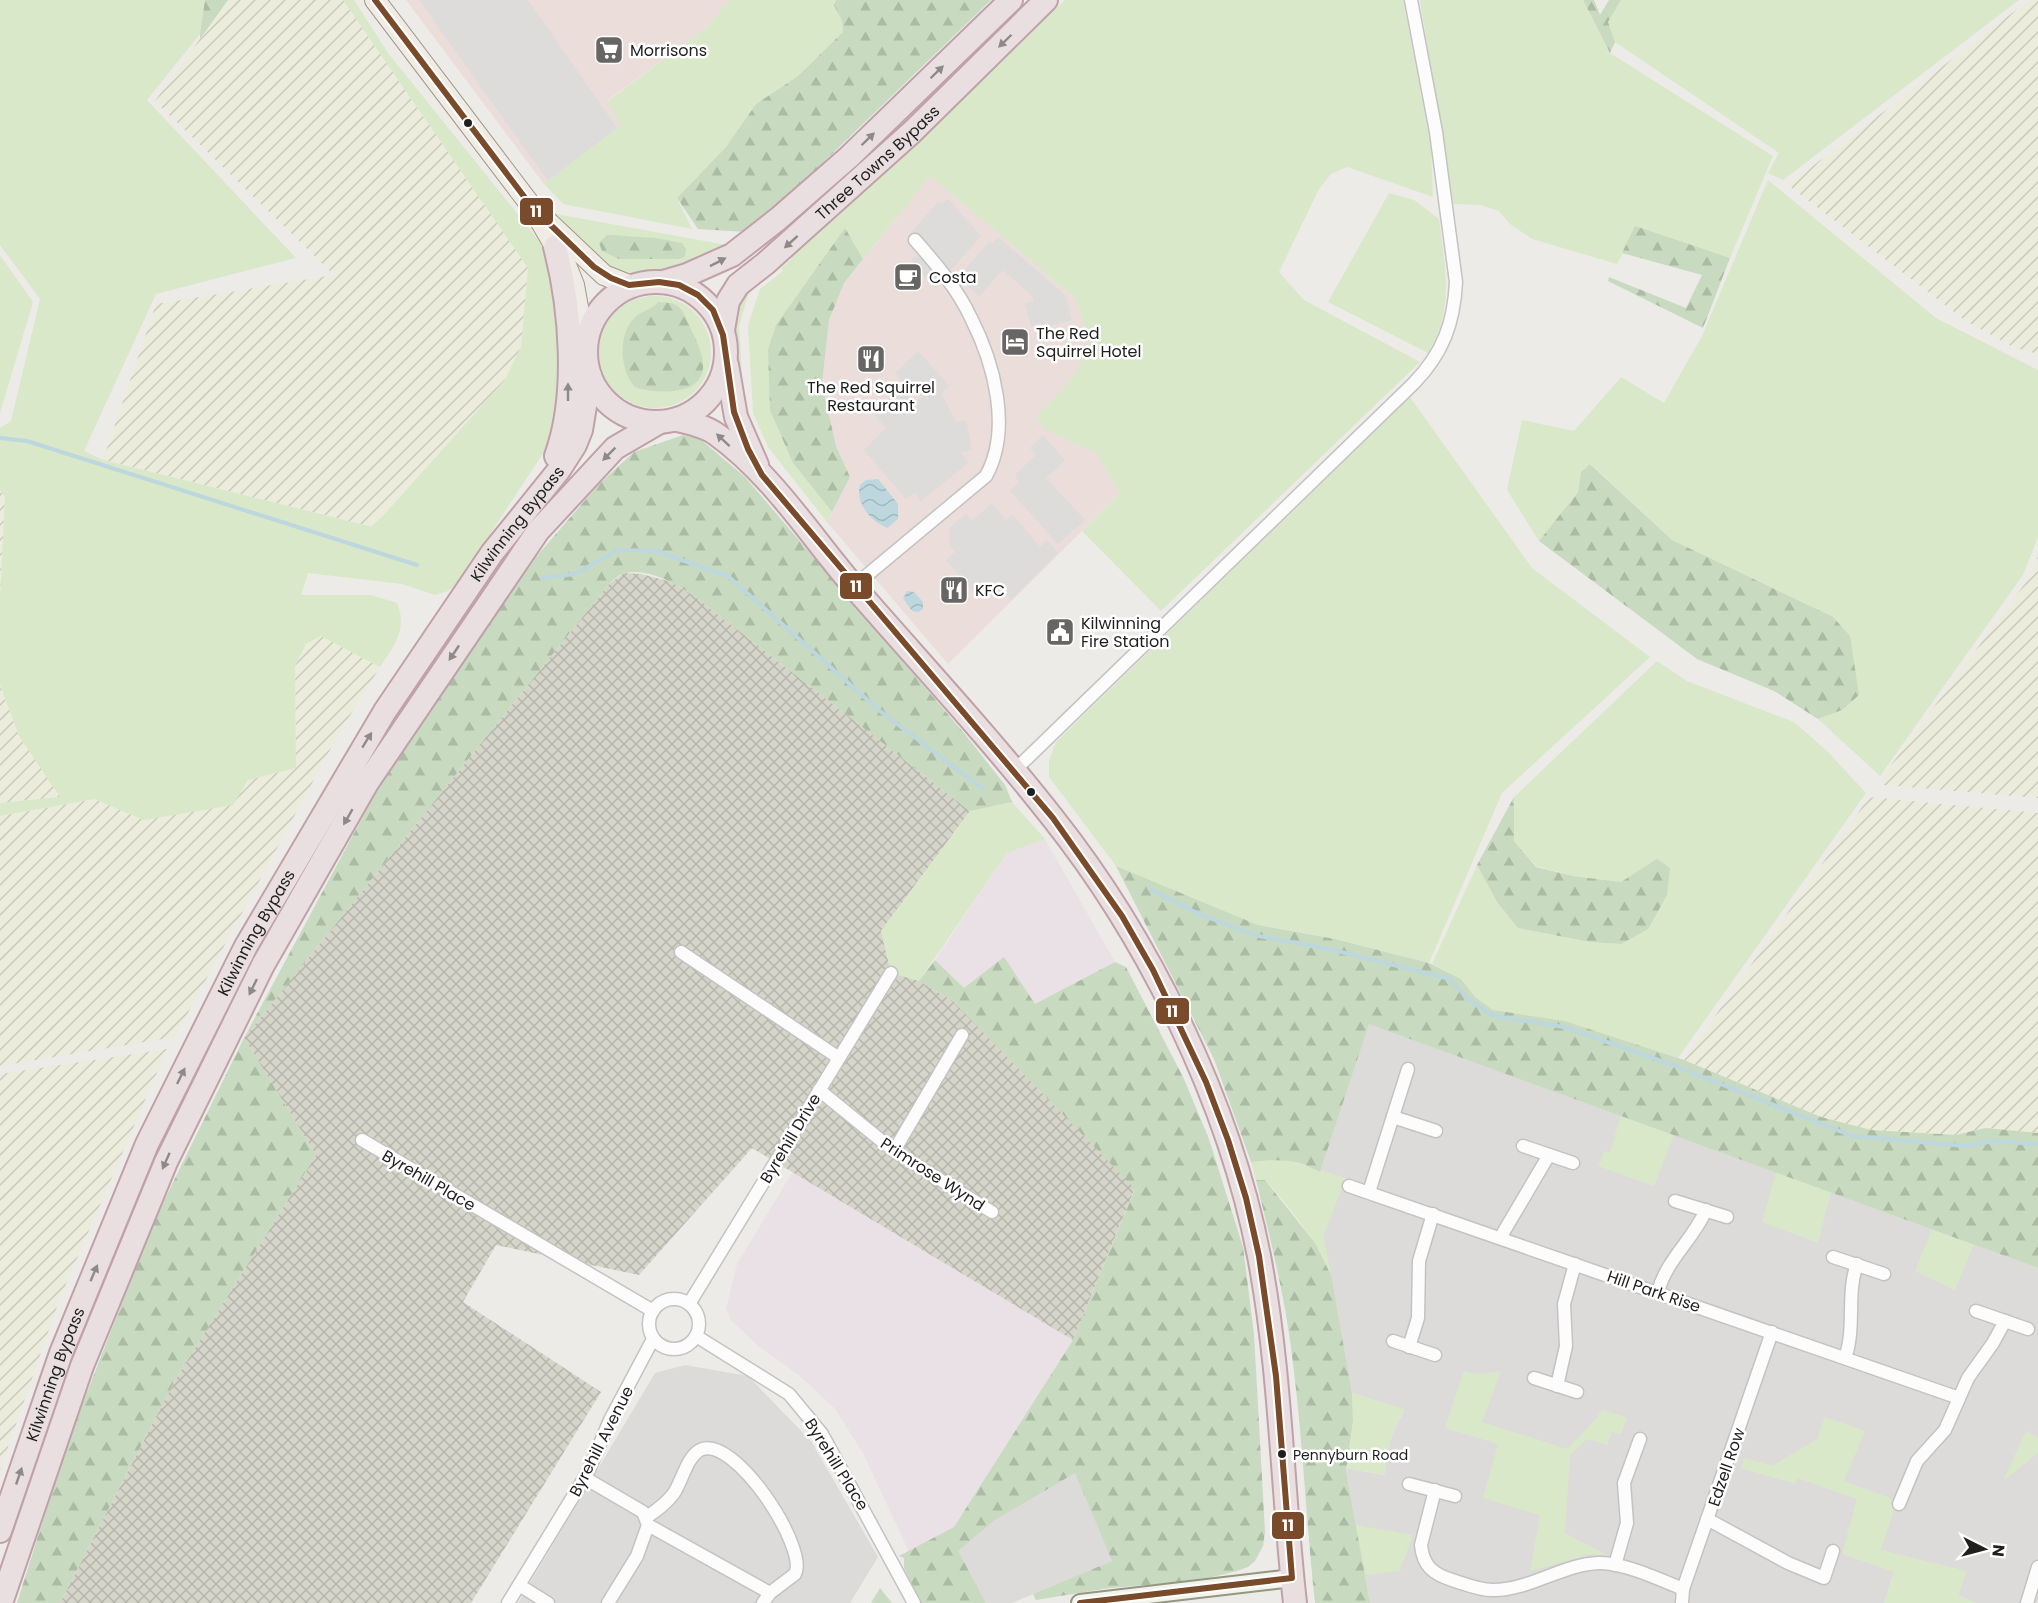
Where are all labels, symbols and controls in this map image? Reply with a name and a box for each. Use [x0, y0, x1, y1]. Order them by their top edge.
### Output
supermarket icon: Morrisons [593, 34, 625, 66]
one-way arrow [997, 34, 1012, 48]
place label: Morrisons [630, 39, 707, 62]
one-way arrow [930, 65, 945, 79]
street label: Three Towns Bypass [810, 100, 945, 225]
unlabelled marker [462, 117, 474, 129]
one-way arrow [860, 132, 874, 146]
line badge: 11 [519, 197, 554, 226]
text: 11 [530, 200, 542, 223]
one-way arrow [783, 235, 798, 249]
one-way arrow [709, 257, 726, 267]
cafe icon: Costa [892, 261, 924, 293]
place label: Costa [929, 266, 977, 289]
place label: The Red Squirrel Hotel [1036, 322, 1141, 363]
hotel icon: The Red Squirrel Hotel [999, 326, 1031, 358]
restaurant icon: The Red Squirrel Restaurant [855, 343, 887, 375]
place label: The Red Squirrel Restaurant [807, 376, 935, 417]
one-way arrow [563, 382, 573, 401]
one-way arrow [716, 434, 731, 447]
one-way arrow [602, 447, 616, 461]
street label: Kilwinning Bypass [465, 461, 570, 586]
line badge: 11 [839, 572, 873, 600]
restaurant icon: KFC [938, 574, 970, 606]
text: 11 [850, 575, 862, 598]
place label: KFC [975, 579, 1005, 602]
place label: Kilwinning Fire Station [1081, 612, 1169, 653]
public building icon: Kilwinning Fire Station [1044, 616, 1076, 648]
one-way arrow [449, 645, 460, 661]
one-way arrow [361, 732, 372, 748]
unlabelled marker [1025, 786, 1037, 798]
one-way arrow [343, 809, 353, 826]
street label: Kilwinning Bypass [212, 865, 301, 1000]
one-way arrow [248, 978, 257, 995]
line badge: 11 [1155, 997, 1190, 1025]
text: 11 [1166, 1000, 1178, 1023]
one-way arrow [176, 1067, 186, 1085]
street label: Byrehill Drive [755, 1089, 826, 1188]
street label: Primrose Wynd [876, 1132, 989, 1217]
street label: Byrehill Place [378, 1144, 480, 1217]
one-way arrow [162, 1153, 171, 1170]
one-way arrow [89, 1264, 99, 1282]
street label: Hill Park Rise [1604, 1265, 1704, 1318]
street label: Kilwinning Bypass [20, 1304, 91, 1445]
street label: Byrehill Avenue [564, 1382, 639, 1500]
street label: Byrehill Place [799, 1414, 874, 1515]
street label: Edzell Row [1702, 1425, 1751, 1509]
place label: Pennyburn Road [1293, 1445, 1408, 1465]
marker: Pennyburn Road [1276, 1448, 1288, 1460]
one-way arrow [14, 1467, 24, 1485]
line badge: 11 [1271, 1511, 1305, 1540]
text: 11 [1282, 1514, 1294, 1537]
north arrow [1954, 1519, 2014, 1579]
text: N [1986, 1543, 2010, 1558]

